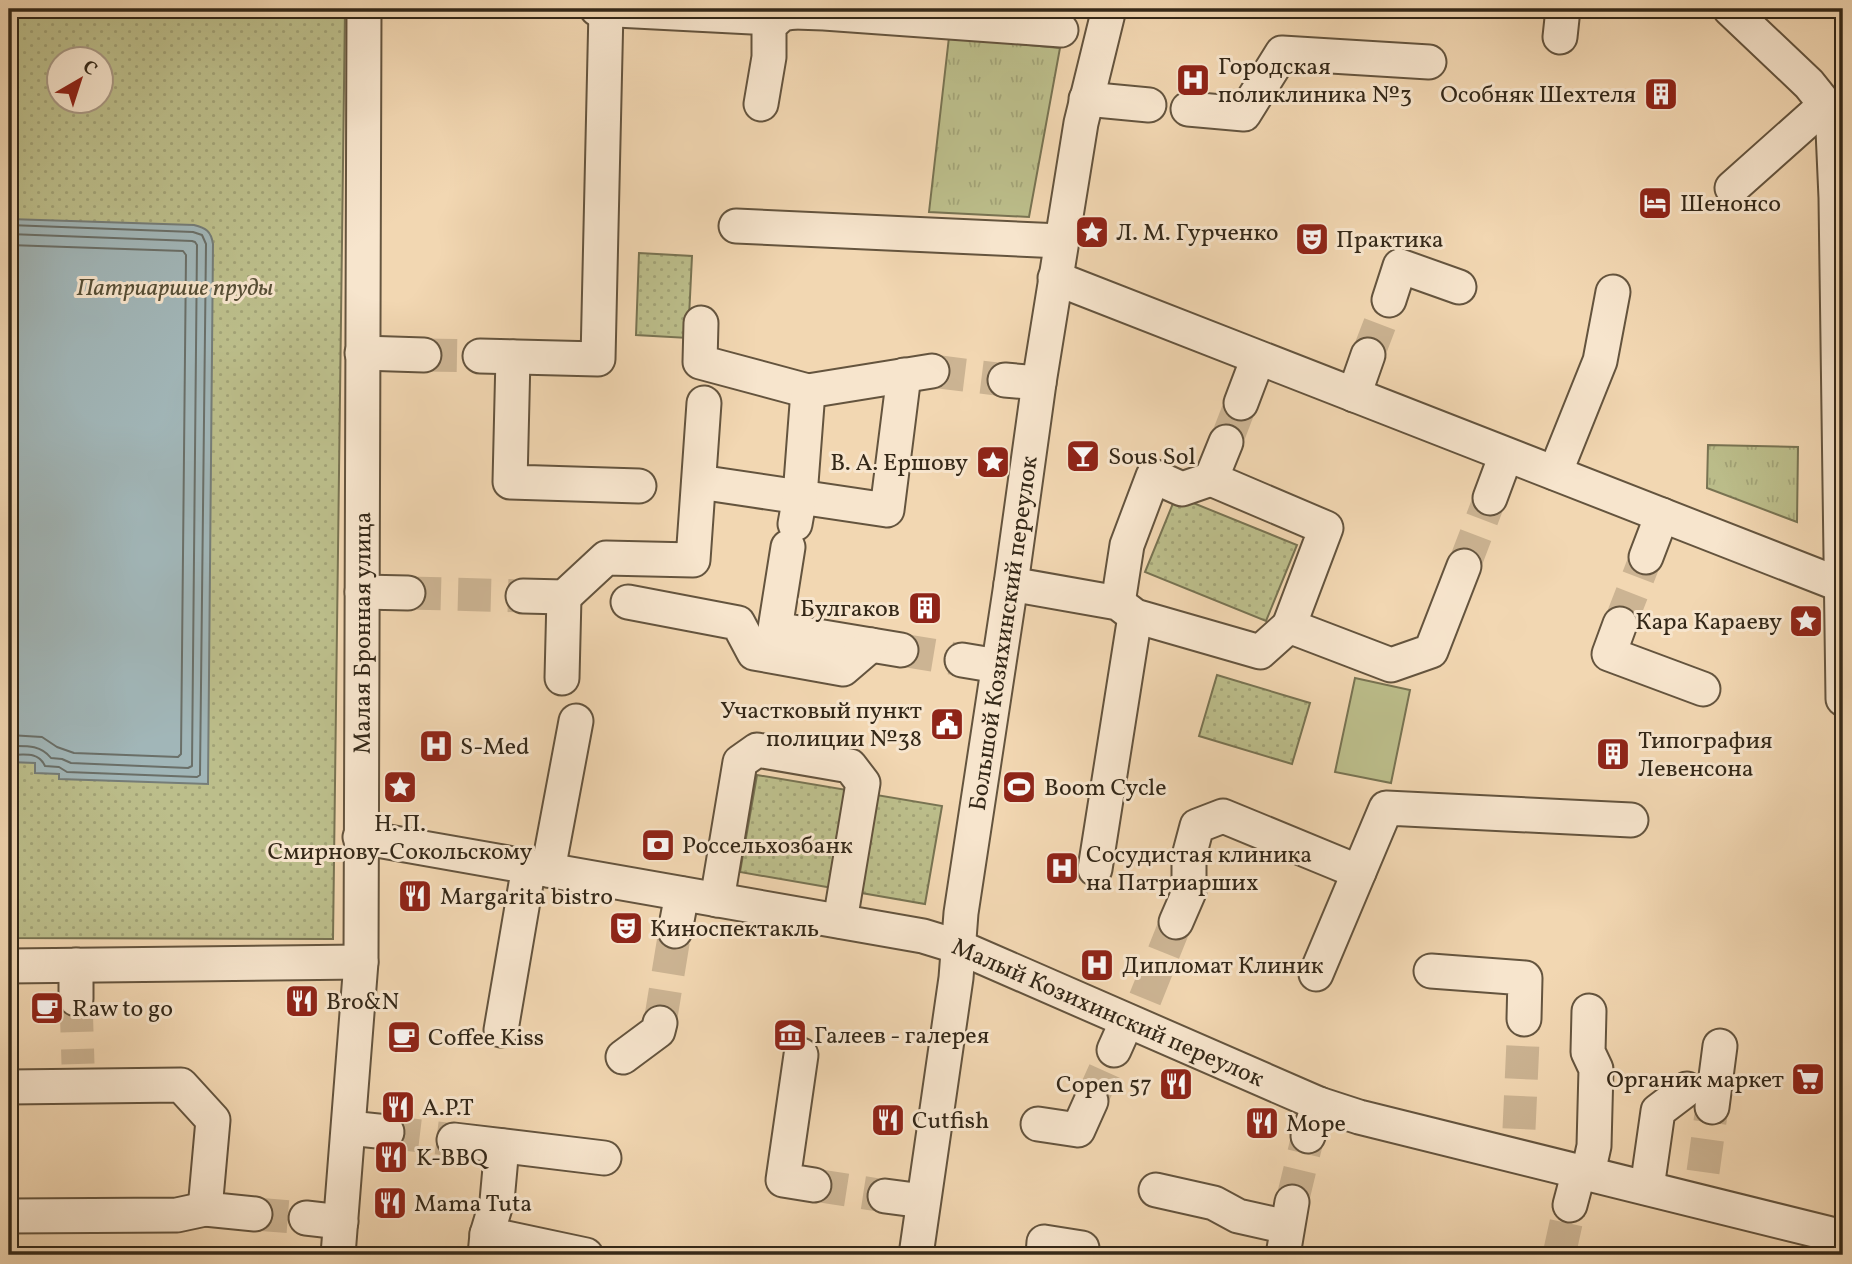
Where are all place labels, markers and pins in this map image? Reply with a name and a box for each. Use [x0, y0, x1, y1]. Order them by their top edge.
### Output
place label: Городская поликлиника №3 [1218, 51, 1412, 113]
hospital icon: Городская поликлиника №3 [1174, 61, 1212, 99]
building icon: Особняк Шехтеля [1642, 75, 1680, 113]
place label: Особняк Шехтеля [1440, 79, 1636, 113]
hotel icon: Шенонсо [1636, 184, 1674, 222]
place label: Шенонсо [1680, 188, 1781, 222]
place icon: Л. М. Гурченко [1073, 213, 1111, 251]
place label: Л. М. Гурченко [1116, 217, 1279, 251]
theatre icon: Практика [1293, 220, 1331, 258]
place label: Практика [1336, 224, 1444, 258]
bar icon: Sous Sol [1064, 437, 1102, 475]
place label: Sous Sol [1108, 441, 1196, 475]
place icon: В. А. Ершову [974, 443, 1012, 481]
place label: В. А. Ершову [830, 447, 968, 481]
building icon: Булгаков [906, 589, 944, 627]
place label: Булгаков [800, 593, 900, 627]
place icon: Кара Караеву [1787, 602, 1825, 640]
place label: Кара Караеву [1635, 606, 1782, 640]
place label: Участковый пункт полиции №38 [720, 695, 922, 757]
public building icon: Участковый пункт полиции №38 [928, 705, 966, 743]
place label: Типография Левенсона [1638, 725, 1773, 787]
hospital icon: S-Med [417, 727, 455, 765]
place label: S-Med [460, 731, 530, 765]
building icon: Типография Левенсона [1594, 735, 1632, 773]
place icon: Н. П. Смирнову-Сокольскому [381, 768, 419, 806]
sports icon: Boom Cycle [1000, 768, 1038, 806]
place label: Boom Cycle [1044, 772, 1167, 806]
place label: Н. П. Смирнову-Сокольскому [268, 808, 532, 870]
bank icon: Россельхозбанк [639, 826, 677, 864]
place label: Россельхозбанк [682, 830, 853, 864]
place label: Сосудистая клиника на Патриарших [1086, 839, 1312, 901]
hospital icon: Сосудистая клиника на Патриарших [1043, 849, 1081, 887]
restaurant icon: Margarita bistro [396, 877, 434, 915]
place label: Margarita bistro [440, 881, 613, 915]
theatre icon: Киноспектакль [607, 909, 645, 947]
place label: Киноспектакль [650, 913, 819, 947]
hospital icon: Дипломат Клиник [1078, 946, 1116, 984]
place label: Дипломат Клиник [1122, 950, 1324, 984]
restaurant icon: Bro&N [283, 982, 321, 1020]
place label: Bro&N [326, 986, 399, 1020]
cafe icon: Raw to go [28, 989, 66, 1027]
place label: Raw to go [72, 993, 173, 1027]
museum icon: Галеев - галерея [771, 1016, 809, 1054]
cafe icon: Coffee Kiss [385, 1018, 423, 1056]
place label: Галеев - галерея [814, 1020, 989, 1054]
place label: Coffee Kiss [428, 1022, 544, 1056]
supermarket icon: Органик маркет [1789, 1060, 1827, 1098]
place label: Органик маркет [1606, 1064, 1784, 1098]
restaurant icon: Copen 57 [1157, 1065, 1195, 1103]
place label: Copen 57 [1056, 1069, 1152, 1103]
restaurant icon: А.Р.Т [379, 1088, 417, 1126]
place label: А.Р.Т [422, 1092, 474, 1126]
restaurant icon: Cutfish [869, 1101, 907, 1139]
restaurant icon: Море [1243, 1104, 1281, 1142]
place label: Cutfish [912, 1105, 989, 1139]
place label: Море [1286, 1108, 1346, 1142]
restaurant icon: K-BBQ [372, 1138, 410, 1176]
place label: K-BBQ [416, 1142, 489, 1176]
restaurant icon: Mama Tuta [371, 1184, 409, 1222]
place label: Mama Tuta [414, 1188, 532, 1222]

